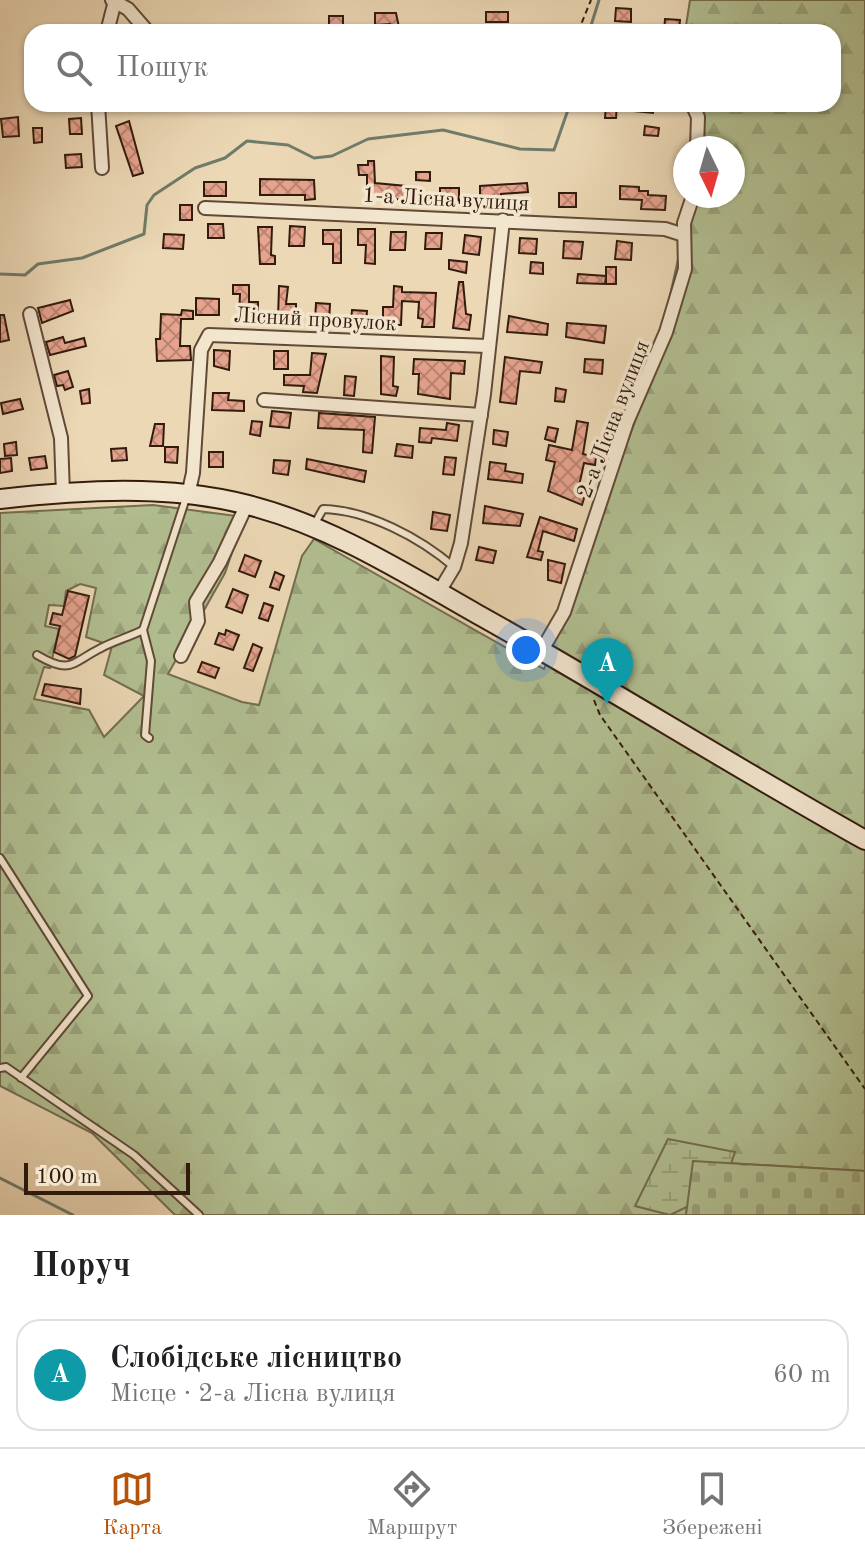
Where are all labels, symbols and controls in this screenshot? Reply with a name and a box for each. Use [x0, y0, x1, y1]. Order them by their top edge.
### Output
search box [24, 24, 841, 112]
icon: search [52, 46, 96, 90]
text: Пошук [116, 53, 208, 83]
north arrow [673, 136, 745, 208]
street label: 1-а Лісна вулиця [362, 185, 530, 215]
street label: Лісний провулок [233, 305, 397, 335]
street label: 2-а Лісна вулиця [574, 338, 654, 502]
your location [506, 630, 546, 670]
pin: A [581, 638, 633, 704]
scale bar [24, 1159, 190, 1195]
text: 100 m [36, 1166, 98, 1188]
text: Поруч [32, 1250, 131, 1284]
text: Слобідське лісництво [110, 1344, 402, 1374]
text: A [50, 1362, 70, 1388]
text: 60 m [773, 1362, 831, 1388]
text: Місце · 2-а Лісна вулиця [110, 1381, 396, 1407]
tab: Карта [102, 1467, 162, 1542]
tab: Маршрут [367, 1467, 457, 1542]
tab: Збережені [662, 1467, 763, 1542]

